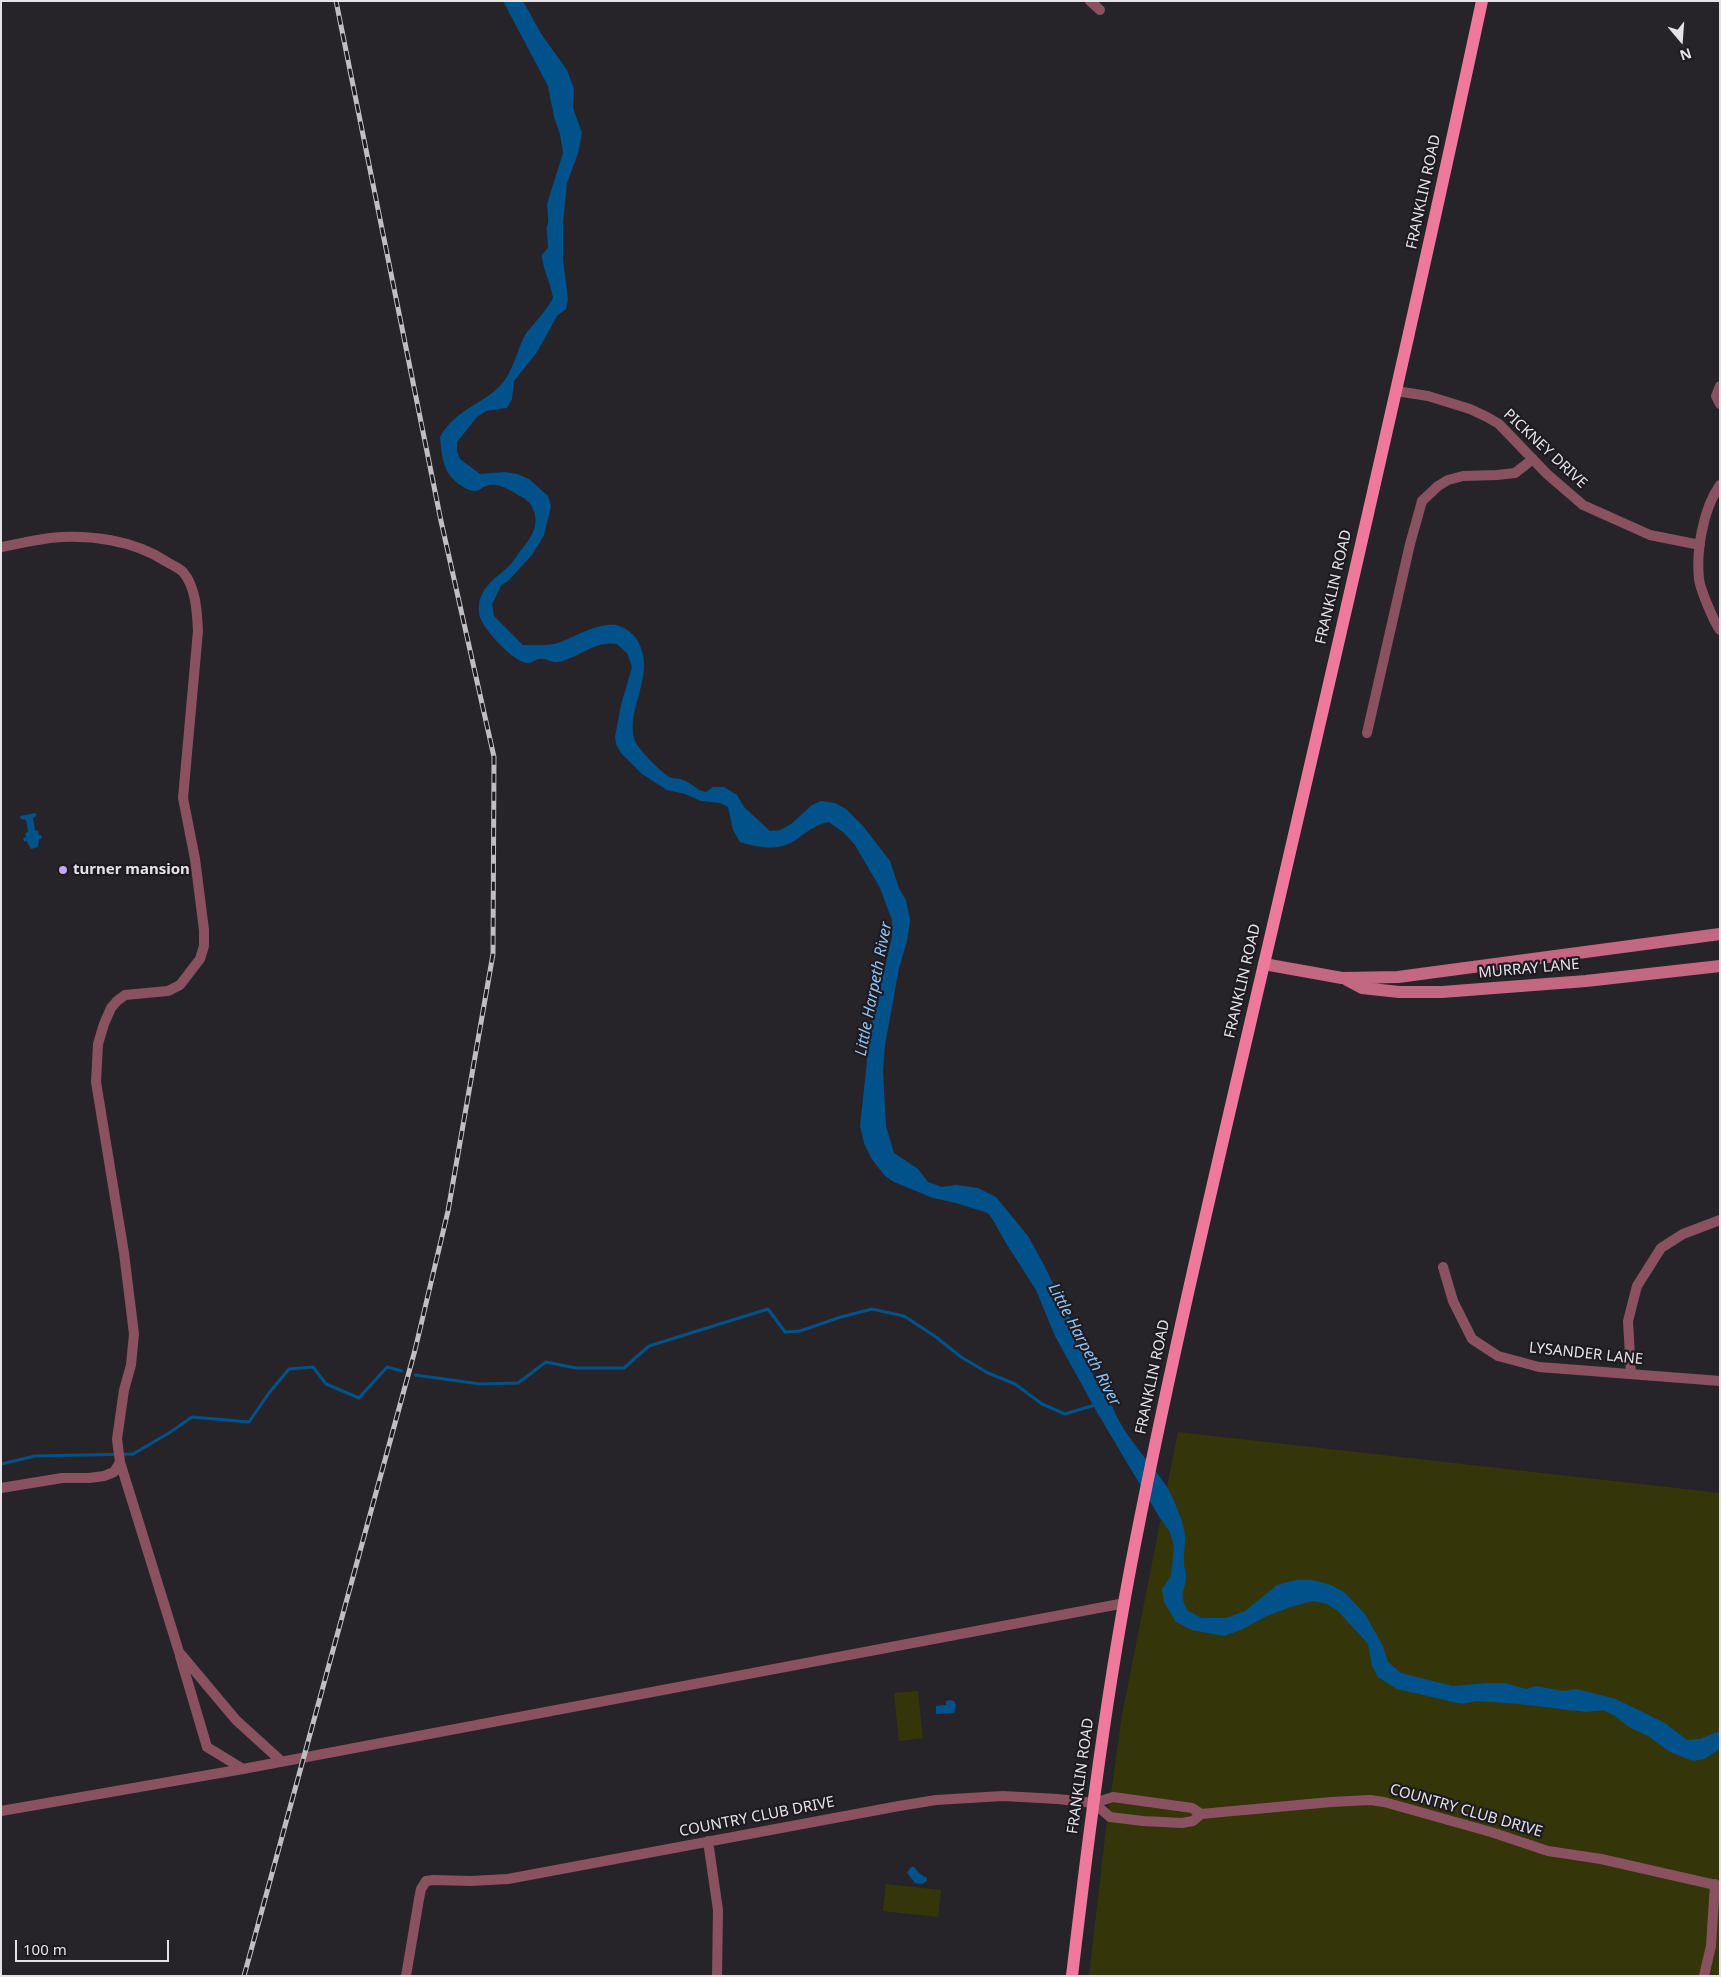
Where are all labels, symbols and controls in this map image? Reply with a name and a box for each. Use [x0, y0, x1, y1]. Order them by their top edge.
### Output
north arrow [1656, 15, 1706, 65]
text: N [1677, 44, 1694, 66]
street label: FRANKLIN ROAD [1403, 133, 1445, 251]
street label: PICKNEY DRIVE [1499, 406, 1591, 492]
street label: FRANKLIN ROAD [1312, 528, 1356, 646]
place label: turner mansion [73, 861, 190, 879]
marker: turner mansion [57, 864, 69, 876]
water label: Little Harpeth River [852, 920, 896, 1058]
street label: FRANKLIN ROAD [1221, 922, 1265, 1040]
street label: MURRAY LANE [1478, 956, 1580, 982]
water label: Little Harpeth River [1044, 1280, 1124, 1410]
street label: FRANKLIN ROAD [1132, 1318, 1174, 1436]
street label: LYSANDER LANE [1528, 1339, 1644, 1369]
street label: FRANKLIN ROAD [1064, 1717, 1098, 1835]
street label: COUNTRY CLUB DRIVE [1388, 1781, 1544, 1841]
street label: COUNTRY CLUB DRIVE [678, 1793, 836, 1841]
scale bar [18, 1930, 171, 1962]
text: 100 m [23, 1939, 67, 1959]

